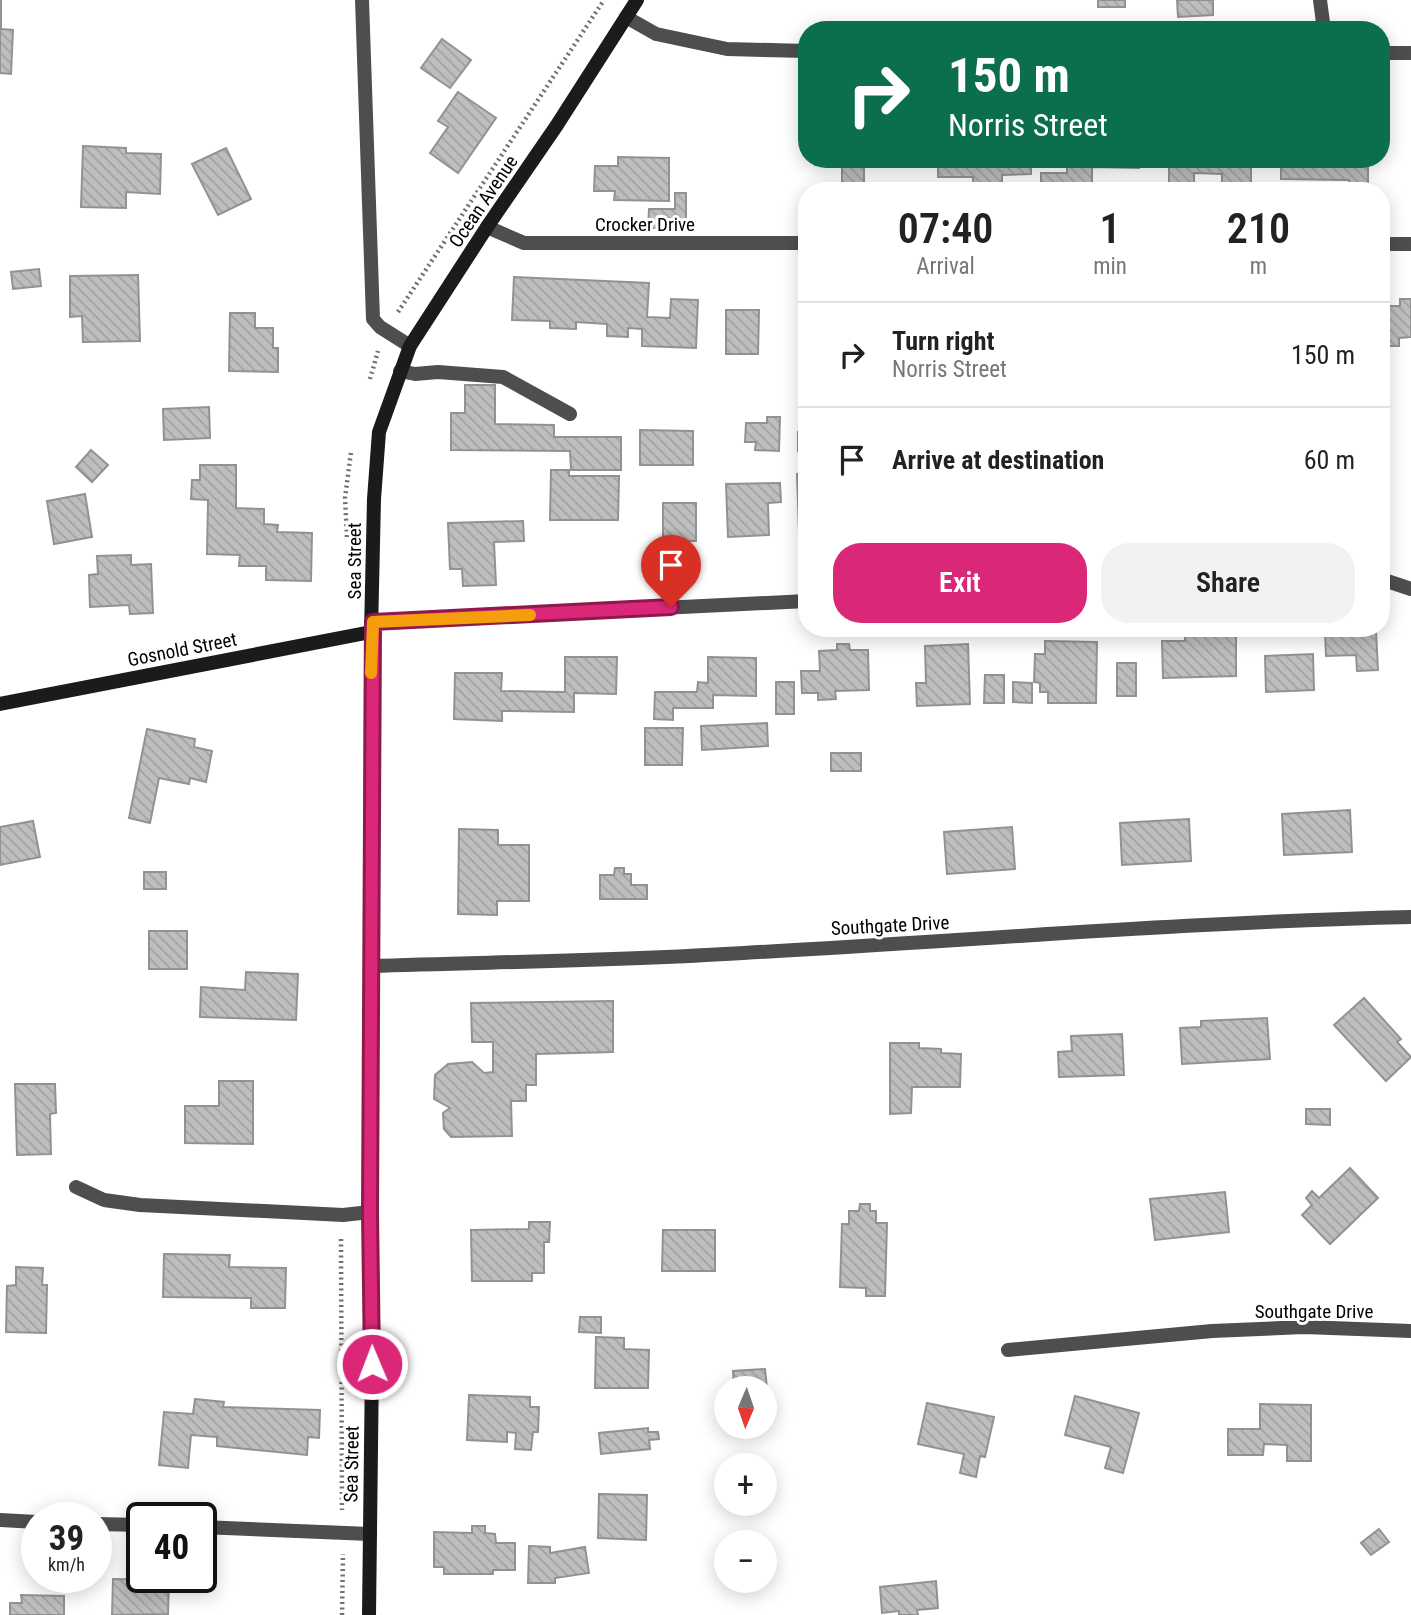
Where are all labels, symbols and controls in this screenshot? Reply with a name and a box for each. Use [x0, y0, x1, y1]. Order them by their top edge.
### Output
text: 150 m [948, 47, 1070, 104]
icon: right [833, 49, 924, 140]
text: Norris Street [948, 106, 1108, 144]
street label: Ocean Avenue [444, 151, 523, 252]
text: 07:40 [898, 204, 993, 253]
text: 1 [1100, 204, 1121, 253]
text: 210 [1227, 204, 1290, 253]
street label: Crocker Drive [595, 213, 695, 236]
text: Arrival [916, 253, 975, 280]
text: min [1093, 253, 1127, 280]
text: m [1250, 253, 1267, 280]
text: Turn right [892, 326, 994, 356]
icon: right [833, 336, 871, 374]
text: 150 m [1291, 340, 1355, 370]
text: Norris Street [892, 356, 1007, 383]
icon: arrive [833, 441, 871, 479]
text: Arrive at destination [892, 445, 1104, 475]
text: 60 m [1304, 445, 1355, 475]
street label: Sea Street [343, 523, 366, 599]
pin [641, 535, 701, 607]
button: Exit [833, 543, 1087, 623]
button: Share [1101, 543, 1355, 623]
icon: arrive [652, 546, 690, 584]
street label: Gosnold Street [125, 628, 239, 671]
street label: Southgate Drive [830, 911, 950, 940]
street label: Southgate Drive [1255, 1300, 1373, 1323]
position arrow [335, 1327, 409, 1401]
north arrow [714, 1376, 777, 1438]
map controls [714, 1376, 777, 1593]
street label: Sea Street [339, 1425, 364, 1503]
button: + [714, 1453, 777, 1516]
speed limit sign: 40 [126, 1502, 217, 1593]
text: 39 [49, 1518, 84, 1559]
button: − [714, 1530, 777, 1593]
text: km/h [48, 1554, 85, 1575]

